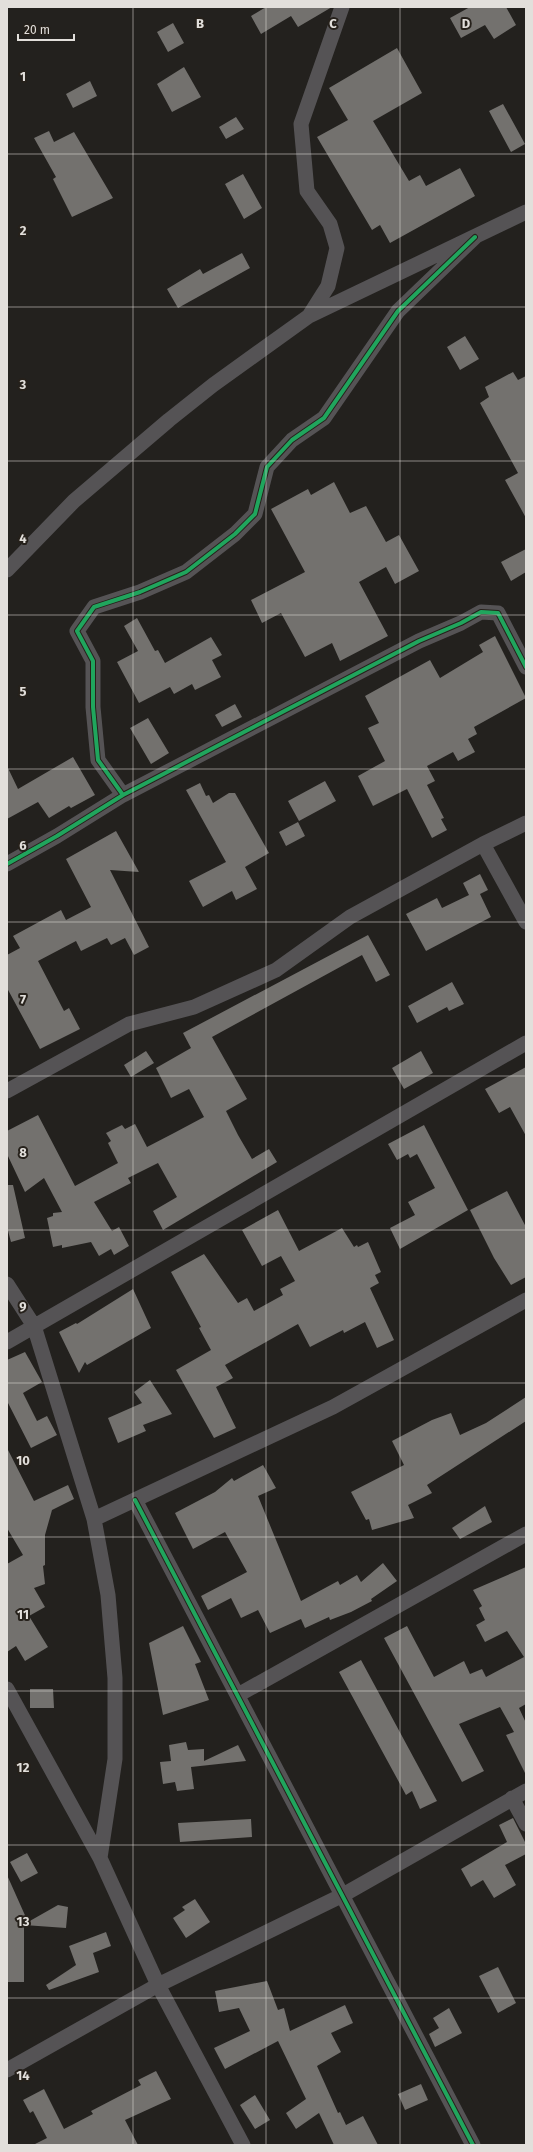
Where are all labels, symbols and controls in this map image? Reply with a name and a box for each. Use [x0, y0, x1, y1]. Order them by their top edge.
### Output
scale bar [18, 16, 74, 42]
text: B [196, 16, 204, 31]
text: C [329, 16, 337, 31]
text: D [462, 16, 471, 31]
text: 20 m [24, 23, 50, 37]
text: 1 [20, 69, 26, 84]
text: 2 [20, 223, 27, 238]
text: 3 [19, 377, 27, 392]
text: 4 [19, 531, 27, 546]
text: 5 [20, 684, 27, 699]
text: 6 [19, 838, 27, 853]
text: 7 [20, 992, 26, 1007]
text: 8 [19, 1145, 27, 1160]
text: 9 [19, 1299, 27, 1314]
text: 10 [16, 1453, 30, 1468]
text: 11 [17, 1607, 29, 1622]
text: 12 [17, 1760, 30, 1775]
text: 13 [17, 1914, 30, 1929]
text: 14 [16, 2068, 30, 2083]

